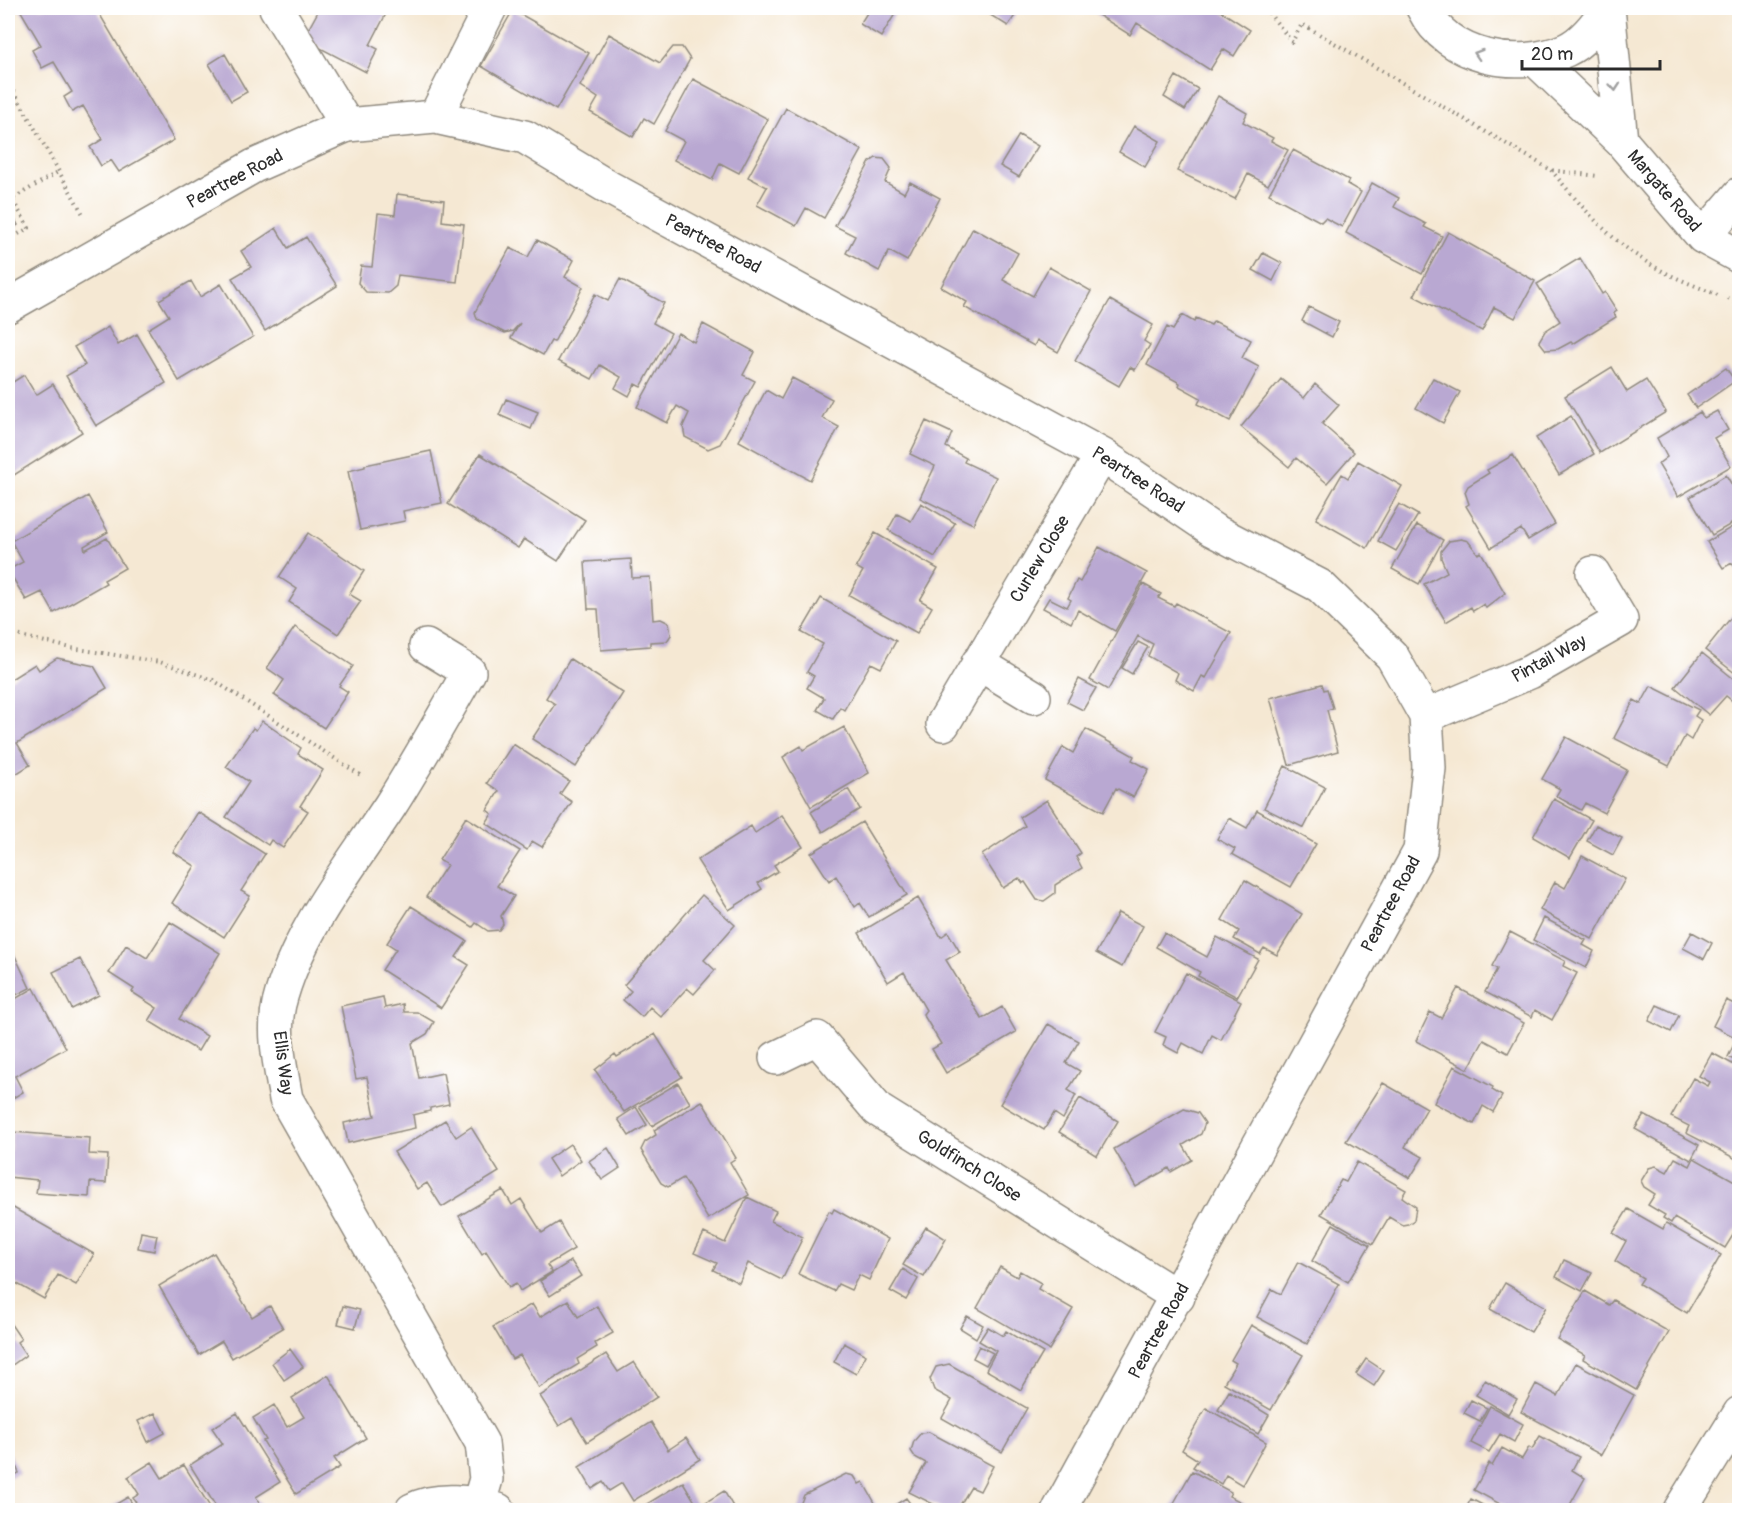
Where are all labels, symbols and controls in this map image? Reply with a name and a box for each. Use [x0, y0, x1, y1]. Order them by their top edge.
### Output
scale bar [1522, 33, 1660, 71]
text: 20 m [1531, 43, 1573, 66]
one-way arrow [1473, 48, 1484, 61]
one-way arrow [1608, 83, 1621, 92]
street label: Peartree Road [183, 144, 287, 214]
street label: Margate Road [1622, 145, 1706, 237]
street label: Peartree Road [661, 209, 765, 279]
street label: Peartree Road [1087, 442, 1189, 518]
street label: Curlew Close [1005, 511, 1075, 607]
street label: Pintail Way [1508, 630, 1591, 688]
street label: Peartree Road [1356, 852, 1426, 956]
street label: Ellis Way [268, 1030, 298, 1097]
street label: Goldfinch Close [913, 1125, 1026, 1207]
street label: Peartree Road [1123, 1279, 1195, 1383]

